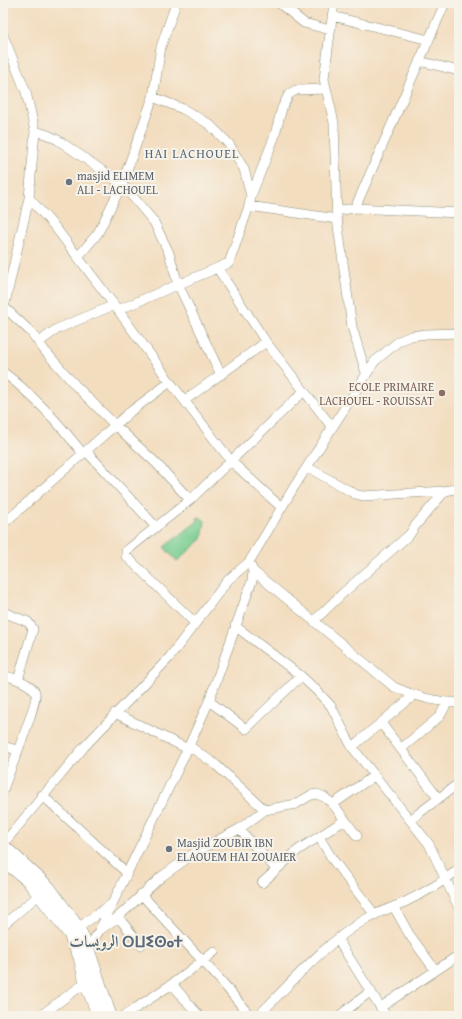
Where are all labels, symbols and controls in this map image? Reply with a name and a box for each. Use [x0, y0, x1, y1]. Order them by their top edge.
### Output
district label: HAI LACHOUEL [145, 144, 239, 163]
place label: masjid ELIMEM ALI - LACHOUEL [77, 167, 158, 198]
marker: masjid ELIMEM ALI - LACHOUEL [64, 177, 74, 187]
place label: ECOLE PRIMAIRE LACHOUEL - ROUISSAT [319, 378, 434, 409]
marker: ECOLE PRIMAIRE LACHOUEL - ROUISSAT [437, 388, 447, 398]
place label: Masjid ZOUBIR IBN ELAOUEM HAI ZOUAIER [177, 834, 296, 865]
marker: Masjid ZOUBIR IBN ELAOUEM HAI ZOUAIER [164, 844, 174, 854]
district label: الرويسات ⵔⵡⵉⵙⴰⵜ [69, 929, 183, 953]

